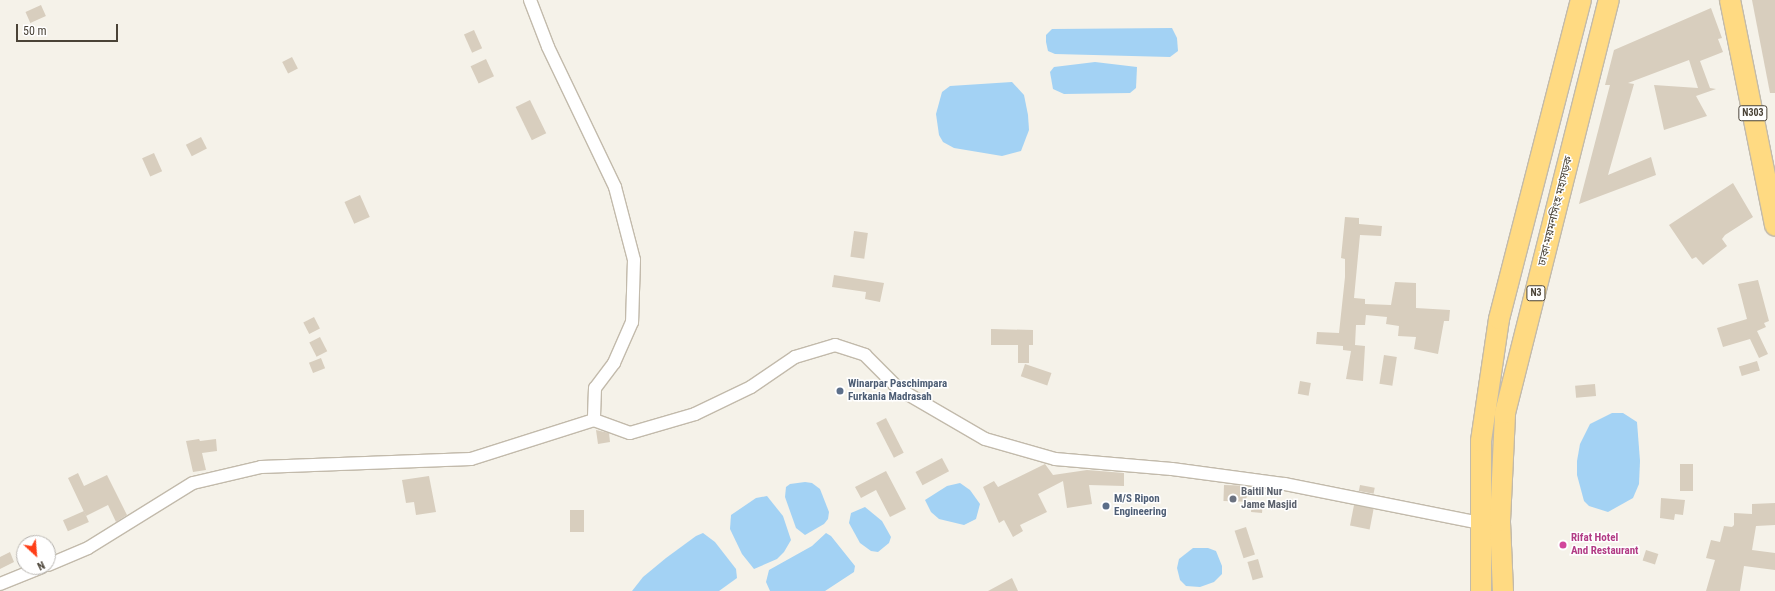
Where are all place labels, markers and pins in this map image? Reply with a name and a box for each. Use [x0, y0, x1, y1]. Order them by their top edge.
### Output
place label: Winarpar Paschimpara Furkania Madrasah [848, 378, 947, 404]
marker: Winarpar Paschimpara Furkania Madrasah [835, 386, 845, 396]
place label: Baitil Nur Jame Masjid [1241, 486, 1297, 512]
place label: M/S Ripon Engineering [1114, 493, 1166, 519]
marker: Baitil Nur Jame Masjid [1228, 494, 1238, 504]
marker: M/S Ripon Engineering [1101, 501, 1111, 511]
place label: Rifat Hotel And Restaurant [1571, 532, 1638, 558]
marker: Rifat Hotel And Restaurant [1558, 540, 1568, 550]

